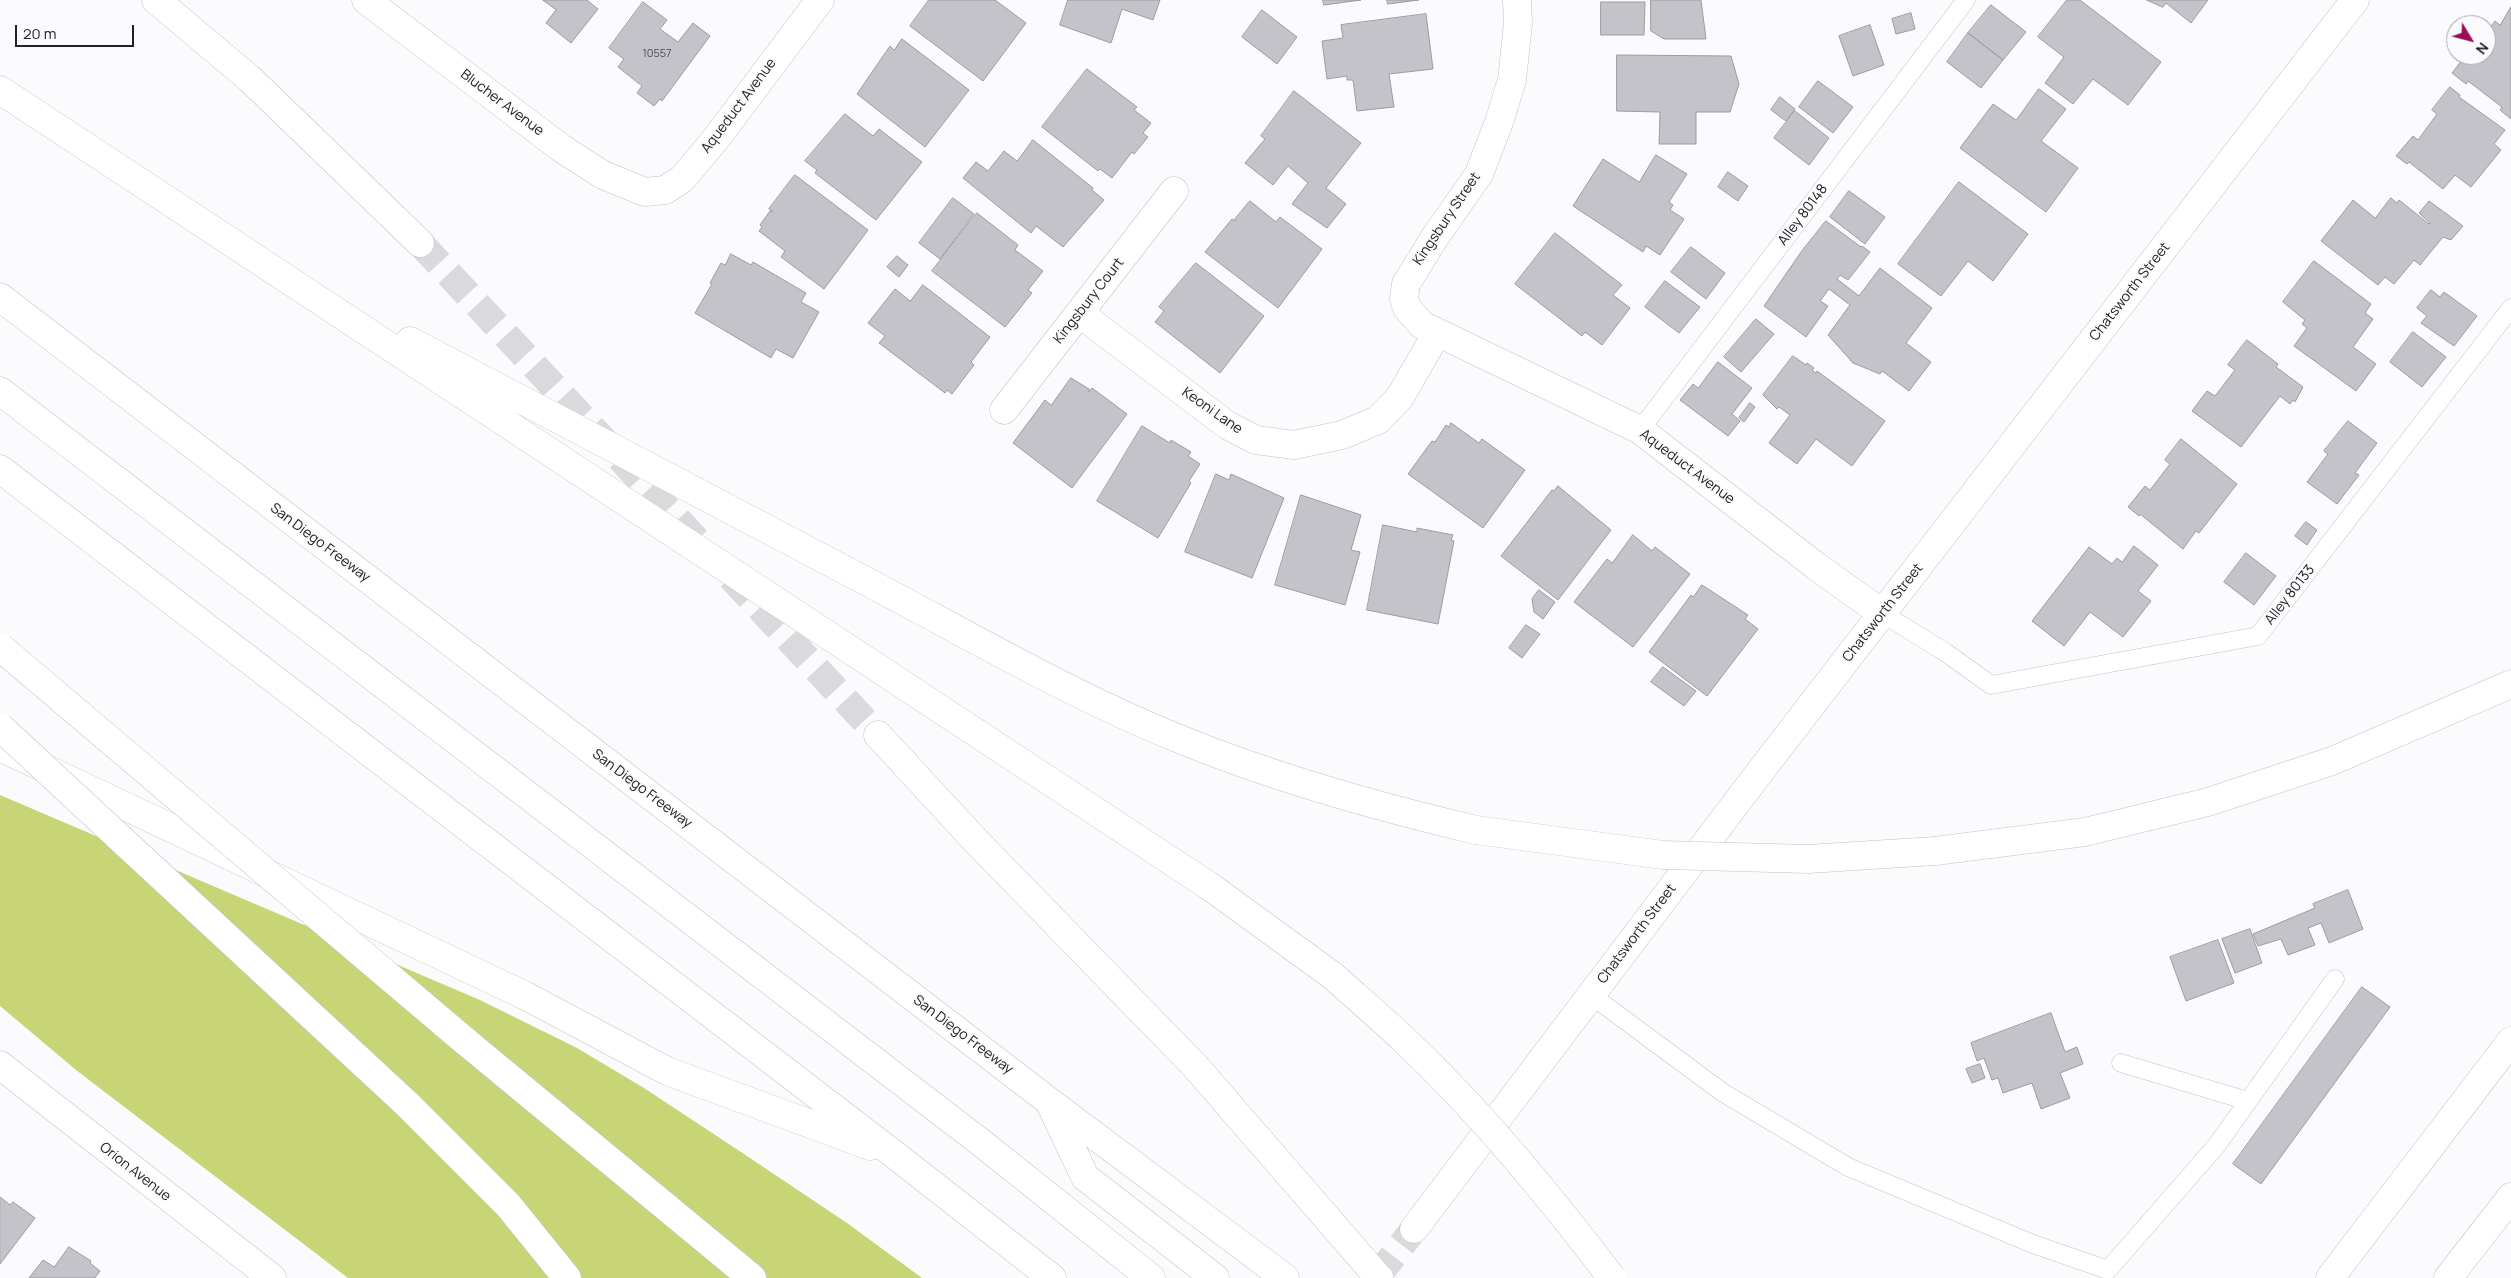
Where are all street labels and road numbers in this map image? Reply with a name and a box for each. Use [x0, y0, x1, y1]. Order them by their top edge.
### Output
street label: Aqueduct Avenue [698, 55, 780, 157]
street label: Blucher Avenue [457, 66, 547, 140]
street label: Kingsbury Street [1410, 169, 1484, 269]
street label: Alley 80148 [1775, 181, 1831, 249]
street label: Chatsworth Street [2086, 239, 2174, 345]
street label: Kingsbury Court [1050, 255, 1128, 347]
street label: Keoni Lane [1179, 384, 1245, 438]
street label: Aqueduct Avenue [1636, 426, 1738, 508]
street label: San Diego Freeway [267, 500, 373, 586]
street label: Chatsworth Street [1839, 560, 1927, 666]
street label: Alley 80133 [2261, 562, 2319, 628]
street label: San Diego Freeway [589, 746, 695, 832]
street label: Chatsworth Street [1594, 881, 1680, 987]
street label: San Diego Freeway [910, 992, 1016, 1078]
street label: Orion Avenue [96, 1139, 174, 1205]

